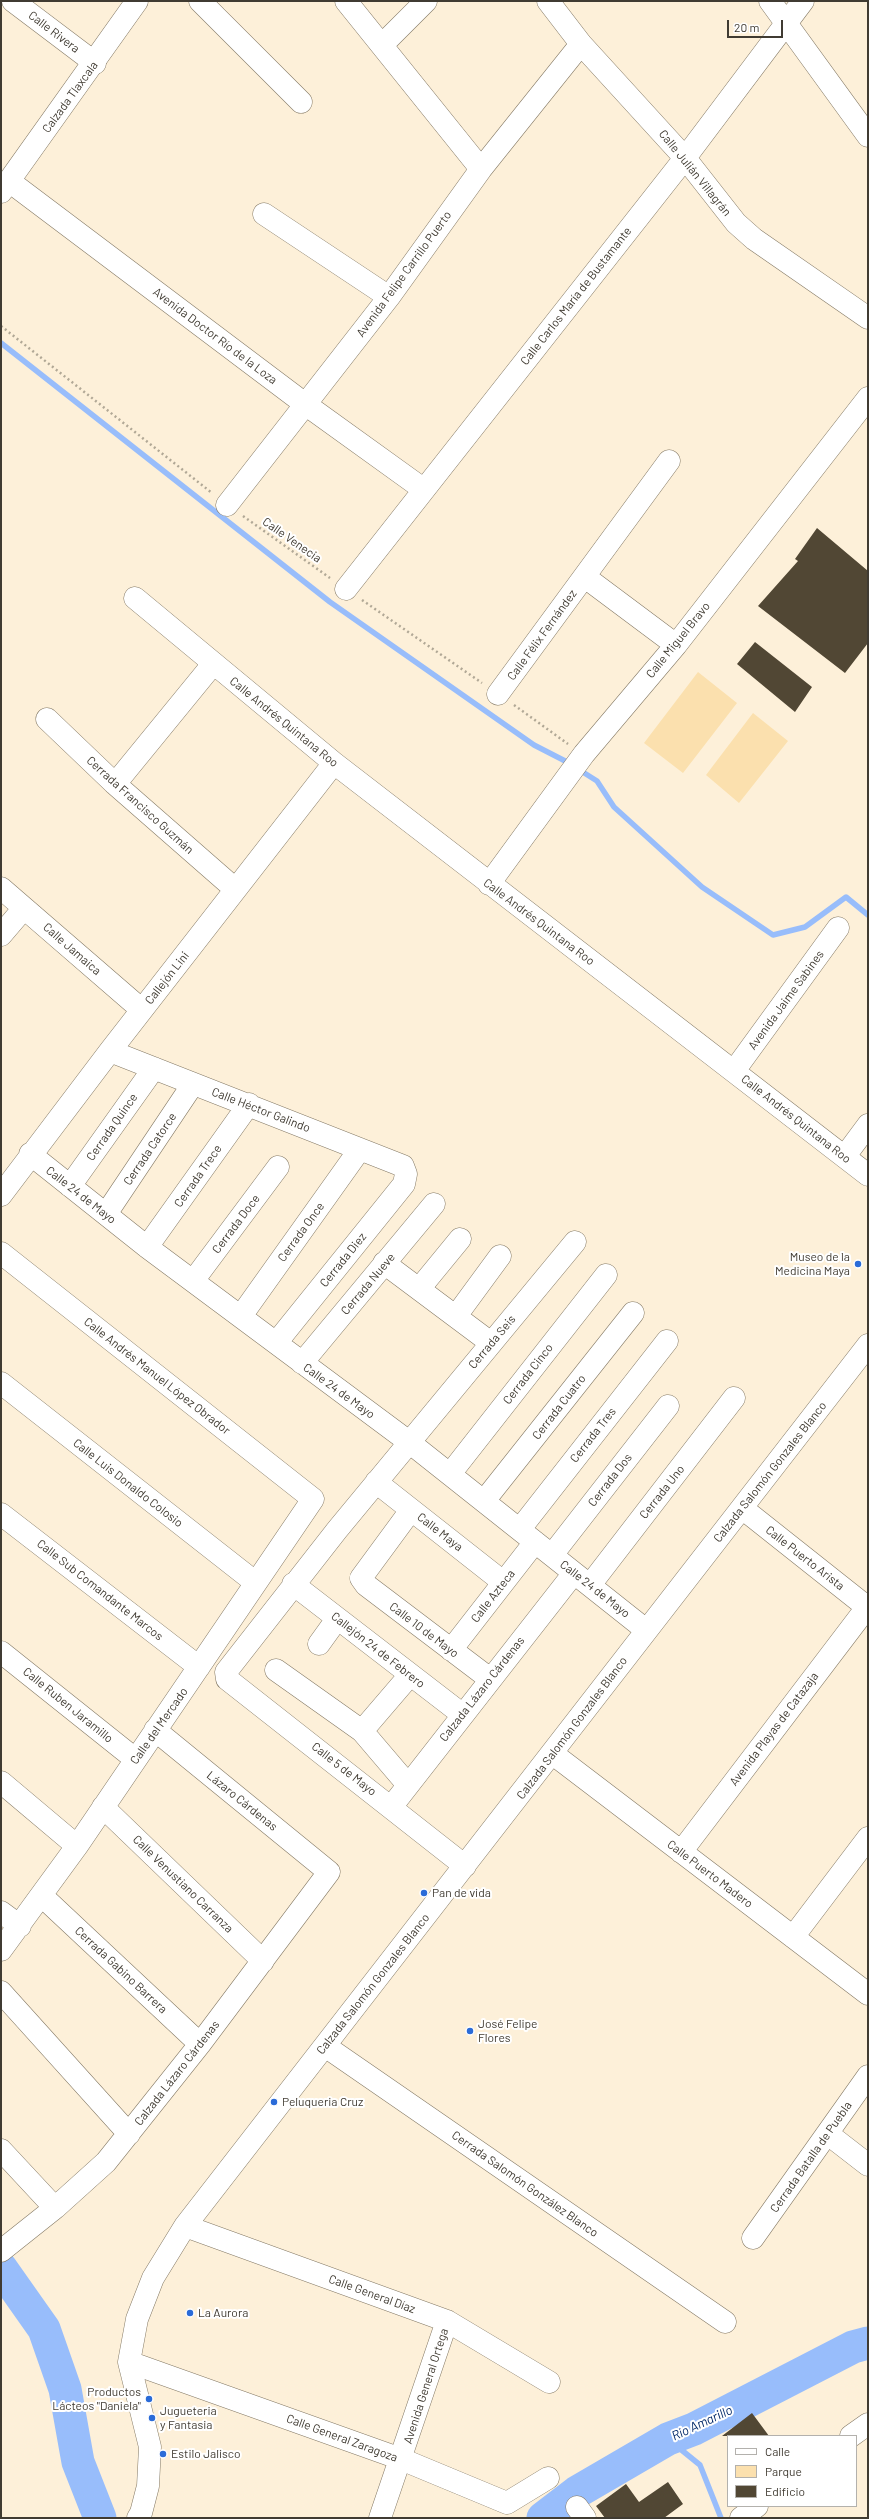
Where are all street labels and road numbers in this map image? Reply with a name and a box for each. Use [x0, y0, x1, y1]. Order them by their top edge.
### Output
street label: Calle Rivera [26, 8, 82, 56]
street label: Calzada Tlaxcala [39, 58, 101, 136]
street label: Calle Julián Villagrán [656, 127, 734, 219]
street label: Avenida Felipe Carrillo Puerto [353, 208, 455, 340]
street label: Calle Carlos María de Bustamante [518, 224, 634, 368]
street label: Avenida Doctor Río de la Loza [150, 285, 280, 387]
street label: Calle Venecia [260, 514, 324, 566]
street label: Calle Félix Fernández [504, 587, 580, 683]
street label: Calle Miguel Bravo [643, 599, 713, 681]
street label: Calle Andrés Quintana Roo [227, 674, 341, 770]
street label: Cerrada Francisco Guzmán [84, 753, 196, 857]
street label: Calle Andrés Quintana Roo [481, 876, 597, 968]
street label: Calle Jamaica [40, 920, 104, 978]
street label: Avenida Jaime Sabines [745, 947, 827, 1053]
street label: Callejón Lini [142, 949, 192, 1007]
street label: Calle Andrés Quintana Roo [738, 1072, 854, 1166]
street label: Calle Héctor Galindo [210, 1085, 312, 1135]
street label: Cerrada Quince [83, 1091, 141, 1163]
street label: Cerrada Catorce [120, 1110, 180, 1188]
street label: Cerrada Trece [171, 1142, 225, 1210]
street label: Calle 24 de Mayo [43, 1163, 119, 1227]
street label: Cerrada Doce [209, 1192, 263, 1256]
street label: Cerrada Once [275, 1199, 327, 1265]
street label: Cerrada Diez [317, 1230, 369, 1290]
street label: Cerrada Nueve [338, 1250, 398, 1318]
street label: Cerrada Seis [465, 1312, 519, 1372]
street label: Calle Andrés Manuel López Obrador [81, 1314, 233, 1438]
street label: Cerrada Cinco [500, 1341, 556, 1407]
street label: Calle 24 de Mayo [300, 1360, 378, 1422]
street label: Cerrada Cuatro [529, 1372, 589, 1442]
street label: Calzada Salomón Gonzales Blanco [711, 1399, 829, 1545]
street label: Cerrada Tres [567, 1405, 619, 1465]
street label: Calle Luis Donaldo Colosio [70, 1436, 186, 1530]
street label: Cerrada Dos [585, 1451, 635, 1509]
street label: Cerrada Uno [637, 1462, 687, 1522]
street label: Calle Maya [414, 1510, 466, 1554]
street label: Calle Puerto Arista [763, 1523, 847, 1593]
street label: Calle Sub Comandante Marcos [34, 1536, 166, 1644]
street label: Calle 24 de Mayo [557, 1557, 633, 1621]
street label: Calle Azteca [468, 1567, 518, 1625]
street label: Calle 10 de Mayo [387, 1599, 461, 1661]
street label: Callejón 24 de Febrero [328, 1609, 428, 1691]
street label: Calzada Lázaro Cárdenas [437, 1634, 527, 1744]
street label: Calzada Salomón Gonzales Blanco [514, 1654, 630, 1802]
street label: Calle Ruben Jaramillo [20, 1664, 116, 1746]
street label: Avenida Playas de Catazaja [726, 1669, 822, 1789]
street label: Calle del Mercado [127, 1685, 191, 1767]
street label: Calle 5 de Mayo [309, 1739, 379, 1799]
street label: Lázaro Cárdenas [204, 1768, 280, 1834]
street label: Calle Venustiano Carranza [130, 1832, 236, 1936]
street label: Calle Puerto Madero [664, 1837, 756, 1911]
street label: Calzada Salomón Gonzales Blanco [314, 1911, 432, 2057]
street label: Cerrada Gabino Barrera [72, 1923, 170, 2017]
street label: Calzada Lázaro Cárdenas [132, 2018, 222, 2128]
street label: Cerrada Batalla de Puebla [767, 2099, 855, 2215]
street label: Cerrada Salomón González Blanco [449, 2128, 601, 2240]
street label: Calle General Díaz [327, 2272, 417, 2316]
street label: Avenida General Ortega [400, 2326, 452, 2446]
street label: Calle General Zaragoza [284, 2411, 400, 2465]

